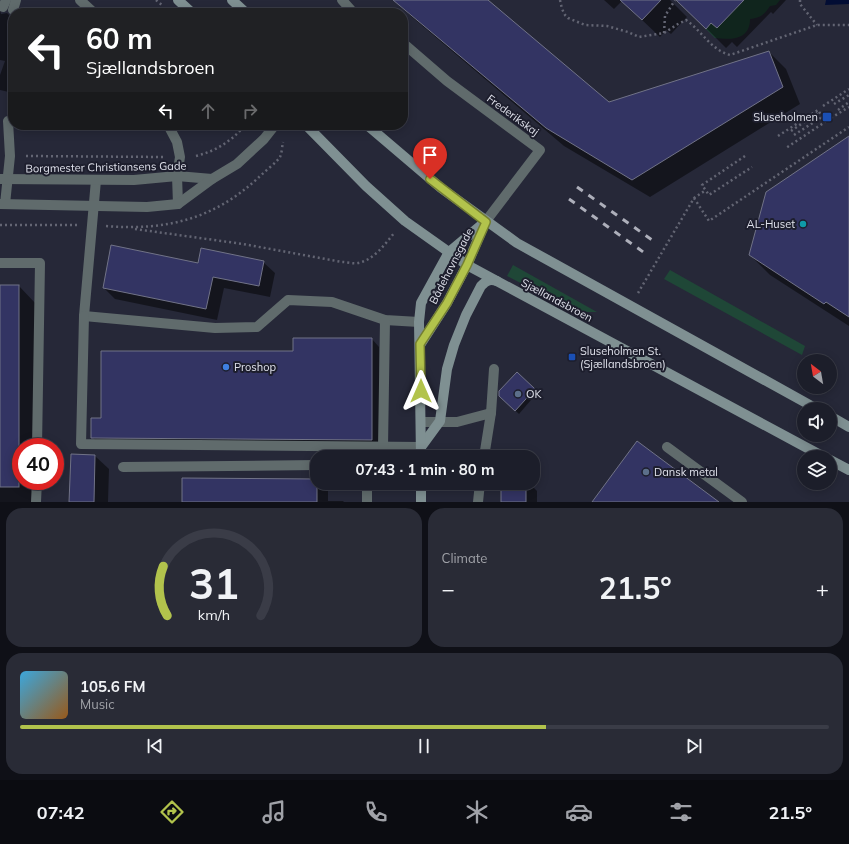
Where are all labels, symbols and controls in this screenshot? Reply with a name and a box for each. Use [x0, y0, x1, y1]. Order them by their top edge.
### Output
text: 60 m [86, 21, 152, 56]
icon: left [20, 24, 72, 76]
text: Sjællandsbroen [86, 56, 215, 79]
street label: Frederikskaj [484, 91, 542, 139]
icon: left [155, 100, 177, 122]
icon: ahead [197, 100, 219, 122]
icon: right [239, 100, 261, 122]
place label: Sluseholmen [753, 110, 818, 124]
marker: Sluseholmen [821, 111, 833, 123]
pin [413, 138, 447, 179]
icon: arrive [419, 144, 441, 166]
street label: Borgmester Christiansens Gade [25, 159, 187, 175]
place label: AL-Huset [747, 217, 795, 231]
marker: AL-Huset [798, 219, 808, 229]
street label: Bådehavnsgade [426, 226, 476, 306]
street label: Sjællandsbroen [519, 275, 595, 325]
place label: Sluseholmen St. (Sjællandsbroen) [580, 344, 666, 371]
marker: Sluseholmen St. (Sjællandsbroen) [567, 352, 577, 362]
north arrow [797, 354, 837, 394]
map controls [797, 354, 837, 490]
place label: Proshop [234, 360, 276, 374]
marker: Proshop [221, 362, 231, 372]
position arrow [400, 370, 442, 412]
place label: OK [526, 387, 542, 401]
marker: OK [513, 389, 523, 399]
button: sound [797, 402, 837, 442]
speed limit sign: 40 [12, 438, 64, 490]
button: layers [797, 450, 837, 490]
text: 07:43 · 1 min · 80 m [356, 460, 494, 479]
place label: Dansk metal [654, 465, 718, 479]
marker: Dansk metal [641, 467, 651, 477]
text: Climate [442, 550, 487, 566]
text: 31 [189, 556, 239, 608]
text: 21.5° [599, 569, 672, 607]
text: − [442, 575, 455, 603]
text: + [816, 575, 829, 603]
text: km/h [198, 605, 230, 623]
text: 105.6 FM [80, 677, 145, 696]
text: Music [80, 696, 115, 712]
icon: previous [144, 735, 166, 757]
icon: pause [413, 735, 435, 757]
icon: next [683, 735, 705, 757]
icon: directions [158, 798, 186, 826]
icon: music [260, 798, 288, 826]
icon: phone [362, 798, 390, 826]
icon: climate [463, 798, 491, 826]
icon: car [565, 798, 593, 826]
icon: filters [667, 798, 695, 826]
text: 07:42 [37, 801, 85, 824]
text: 21.5° [768, 801, 812, 824]

